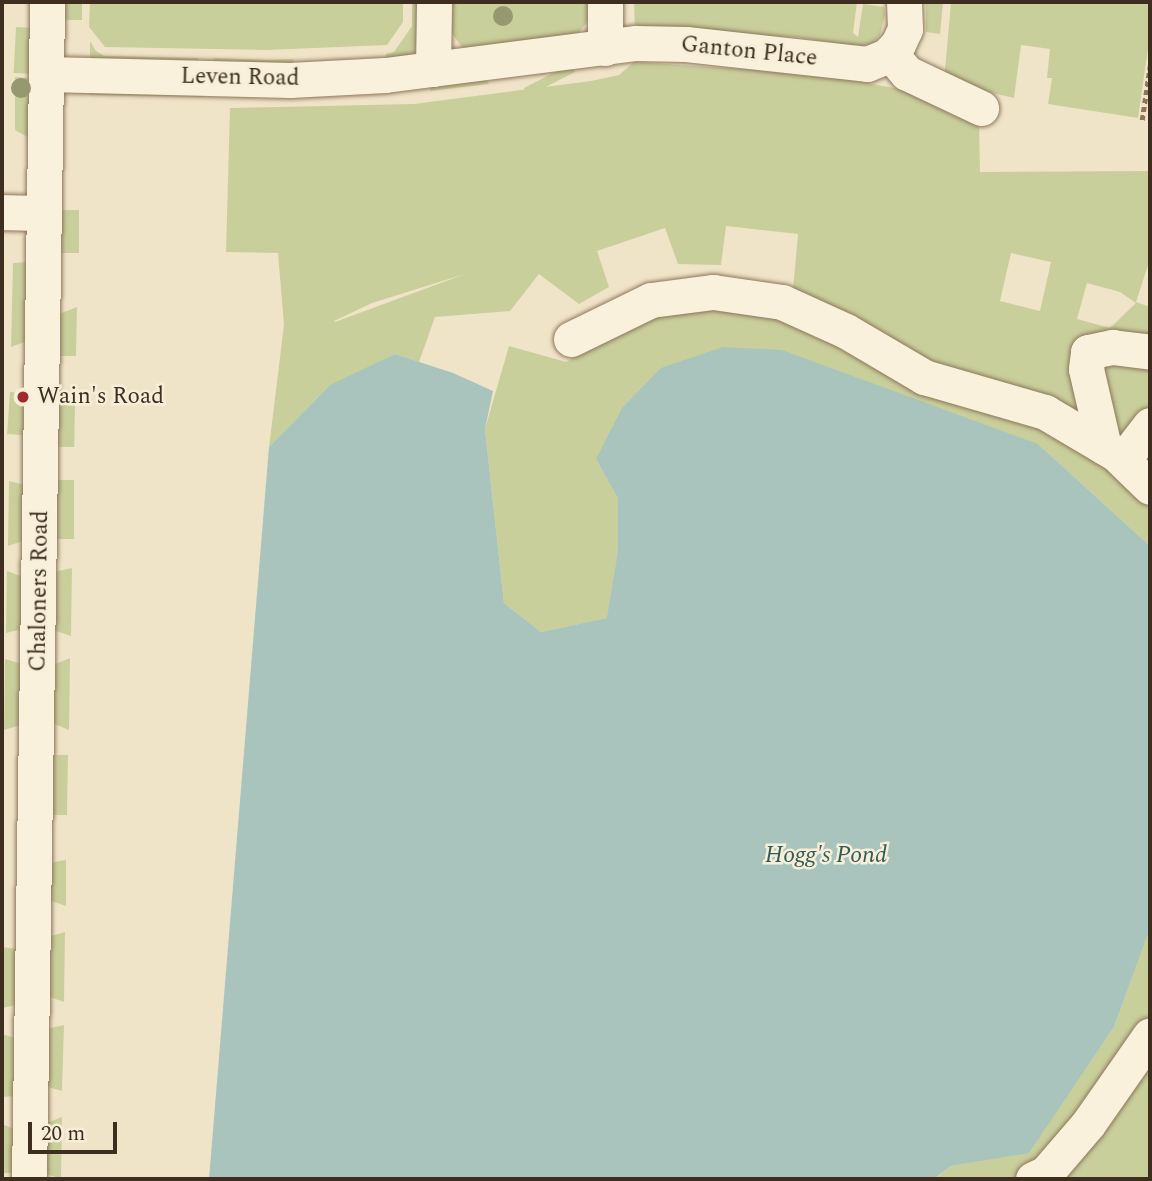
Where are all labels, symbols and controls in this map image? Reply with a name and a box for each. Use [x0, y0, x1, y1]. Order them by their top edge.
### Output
street label: Ganton Place [680, 31, 818, 73]
street label: Leven Road [180, 63, 300, 93]
place label: Wain's Road [37, 383, 164, 411]
marker: Wain's Road [15, 389, 31, 405]
street label: Chaloners Road [25, 510, 55, 672]
water label: Hogg's Pond [765, 842, 887, 870]
scale bar [32, 1108, 121, 1152]
text: 20 m [41, 1118, 85, 1150]

